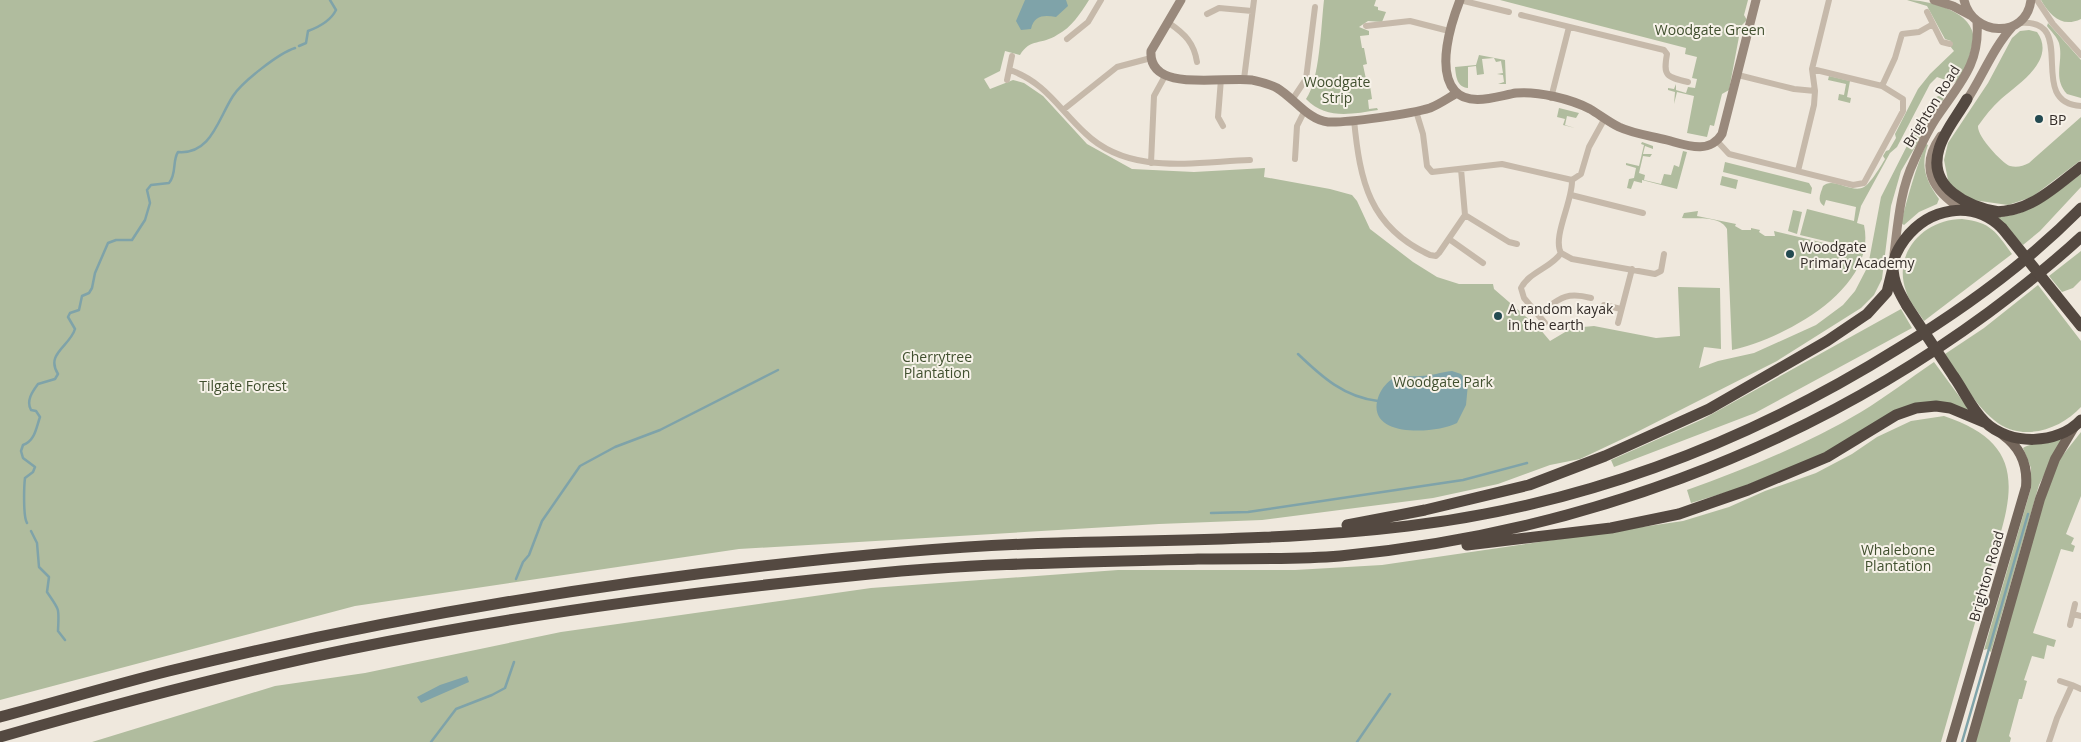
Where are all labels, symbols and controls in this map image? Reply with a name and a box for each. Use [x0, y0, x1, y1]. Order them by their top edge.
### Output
park label: Woodgate Green [1655, 20, 1765, 39]
street label: Brighton Road [1898, 61, 1964, 151]
park label: Woodgate Strip [1304, 72, 1370, 107]
place label: BP [2049, 110, 2066, 129]
marker: BP [2033, 113, 2045, 125]
place label: Woodgate Primary Academy [1800, 237, 1916, 272]
marker: Woodgate Primary Academy [1784, 248, 1796, 260]
place label: A random kayak in the earth [1508, 299, 1614, 334]
marker: A random kayak in the earth [1492, 310, 1504, 322]
park label: Cherrytree Plantation [902, 347, 972, 382]
park label: Woodgate Park [1393, 372, 1493, 391]
park label: Tilgate Forest [199, 376, 287, 395]
street label: Brighton Road [1964, 528, 2008, 624]
park label: Whalebone Plantation [1861, 540, 1935, 575]

